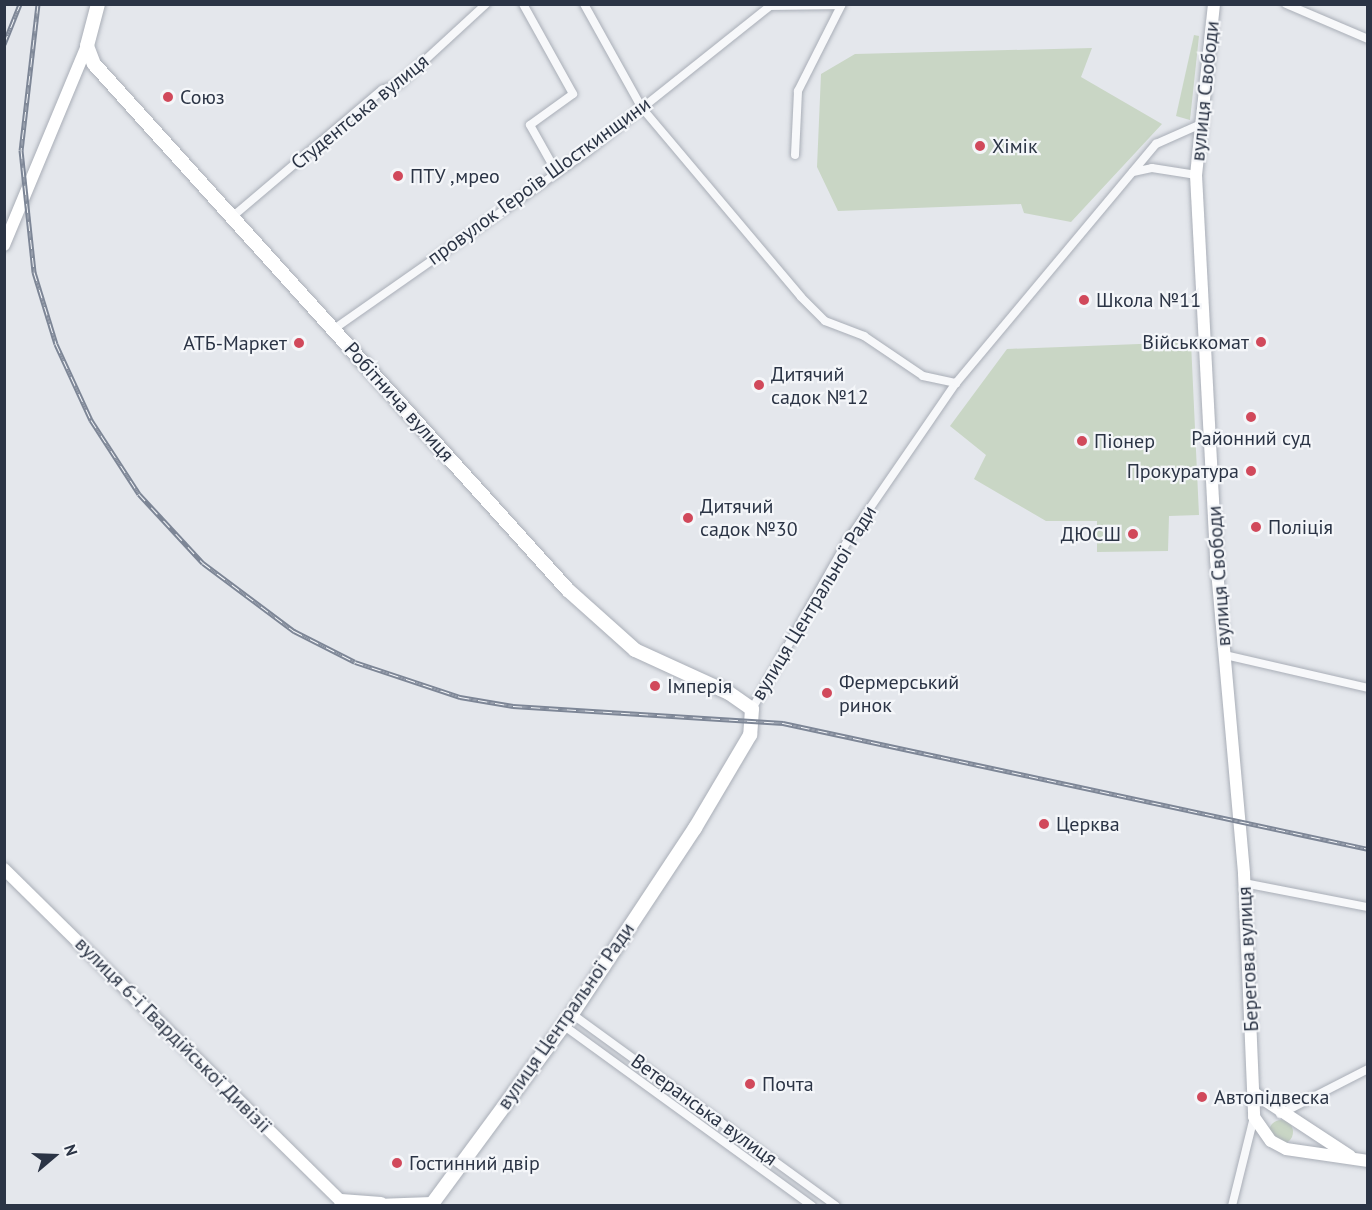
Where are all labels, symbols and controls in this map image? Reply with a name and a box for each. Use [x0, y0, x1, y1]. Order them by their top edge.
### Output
street label: вулиця Свободи [1186, 20, 1224, 162]
street label: Студентська вулиця [286, 49, 434, 175]
place label: Союз [180, 85, 225, 109]
marker: Союз [161, 90, 175, 104]
street label: провулок Героїв Шосткинщини [423, 92, 655, 270]
place label: Хімік [992, 134, 1038, 158]
marker: Хімік [973, 139, 987, 153]
place label: ПТУ ,мрео [410, 164, 501, 188]
marker: ПТУ ,мрео [391, 169, 405, 183]
place label: Школа №11 [1096, 288, 1201, 312]
marker: Школа №11 [1077, 293, 1091, 307]
place label: Військкомат [1142, 330, 1249, 354]
place label: АТБ-Маркет [183, 331, 287, 355]
marker: Військкомат [1254, 335, 1268, 349]
marker: АТБ-Маркет [292, 336, 306, 350]
street label: Робітнича вулиця [339, 337, 459, 467]
place label: Дитячий садок №12 [771, 362, 869, 409]
marker: Дитячий садок №12 [752, 378, 766, 392]
marker: Районний суд [1244, 410, 1258, 424]
place label: Районний суд [1191, 426, 1311, 450]
place label: Піонер [1094, 429, 1155, 453]
marker: Піонер [1075, 434, 1089, 448]
place label: Прокуратура [1127, 459, 1239, 483]
marker: Прокуратура [1244, 464, 1258, 478]
place label: Дитячий садок №30 [700, 494, 798, 541]
street label: вулиця Центральної Ради [746, 501, 882, 705]
street label: вулиця Свободи [1202, 505, 1236, 647]
marker: Дитячий садок №30 [681, 511, 695, 525]
place label: Поліція [1268, 515, 1333, 539]
marker: Поліція [1249, 520, 1263, 534]
place label: ДЮСШ [1061, 522, 1121, 546]
marker: ДЮСШ [1126, 527, 1140, 541]
place label: Фермерський ринок [839, 670, 959, 717]
place label: Імперія [667, 674, 732, 698]
marker: Імперія [648, 679, 662, 693]
marker: Фермерський ринок [820, 686, 834, 700]
place label: Церква [1056, 812, 1120, 836]
marker: Церква [1037, 817, 1051, 831]
street label: Берегова вулиця [1232, 886, 1264, 1032]
street label: вулиця Центральної Ради [492, 918, 640, 1114]
street label: вулиця 6-ї Гвардійської Дивізії [70, 932, 276, 1138]
street label: Ветеранська вулиця [626, 1049, 782, 1171]
place label: Почта [762, 1072, 814, 1096]
marker: Почта [743, 1077, 757, 1091]
place label: Автопідвеска [1214, 1085, 1329, 1109]
marker: Автопідвеска [1195, 1090, 1209, 1104]
north arrow [24, 1126, 84, 1186]
text: N [60, 1142, 82, 1158]
place label: Гостинний двір [409, 1151, 540, 1175]
marker: Гостинний двір [390, 1156, 404, 1170]

